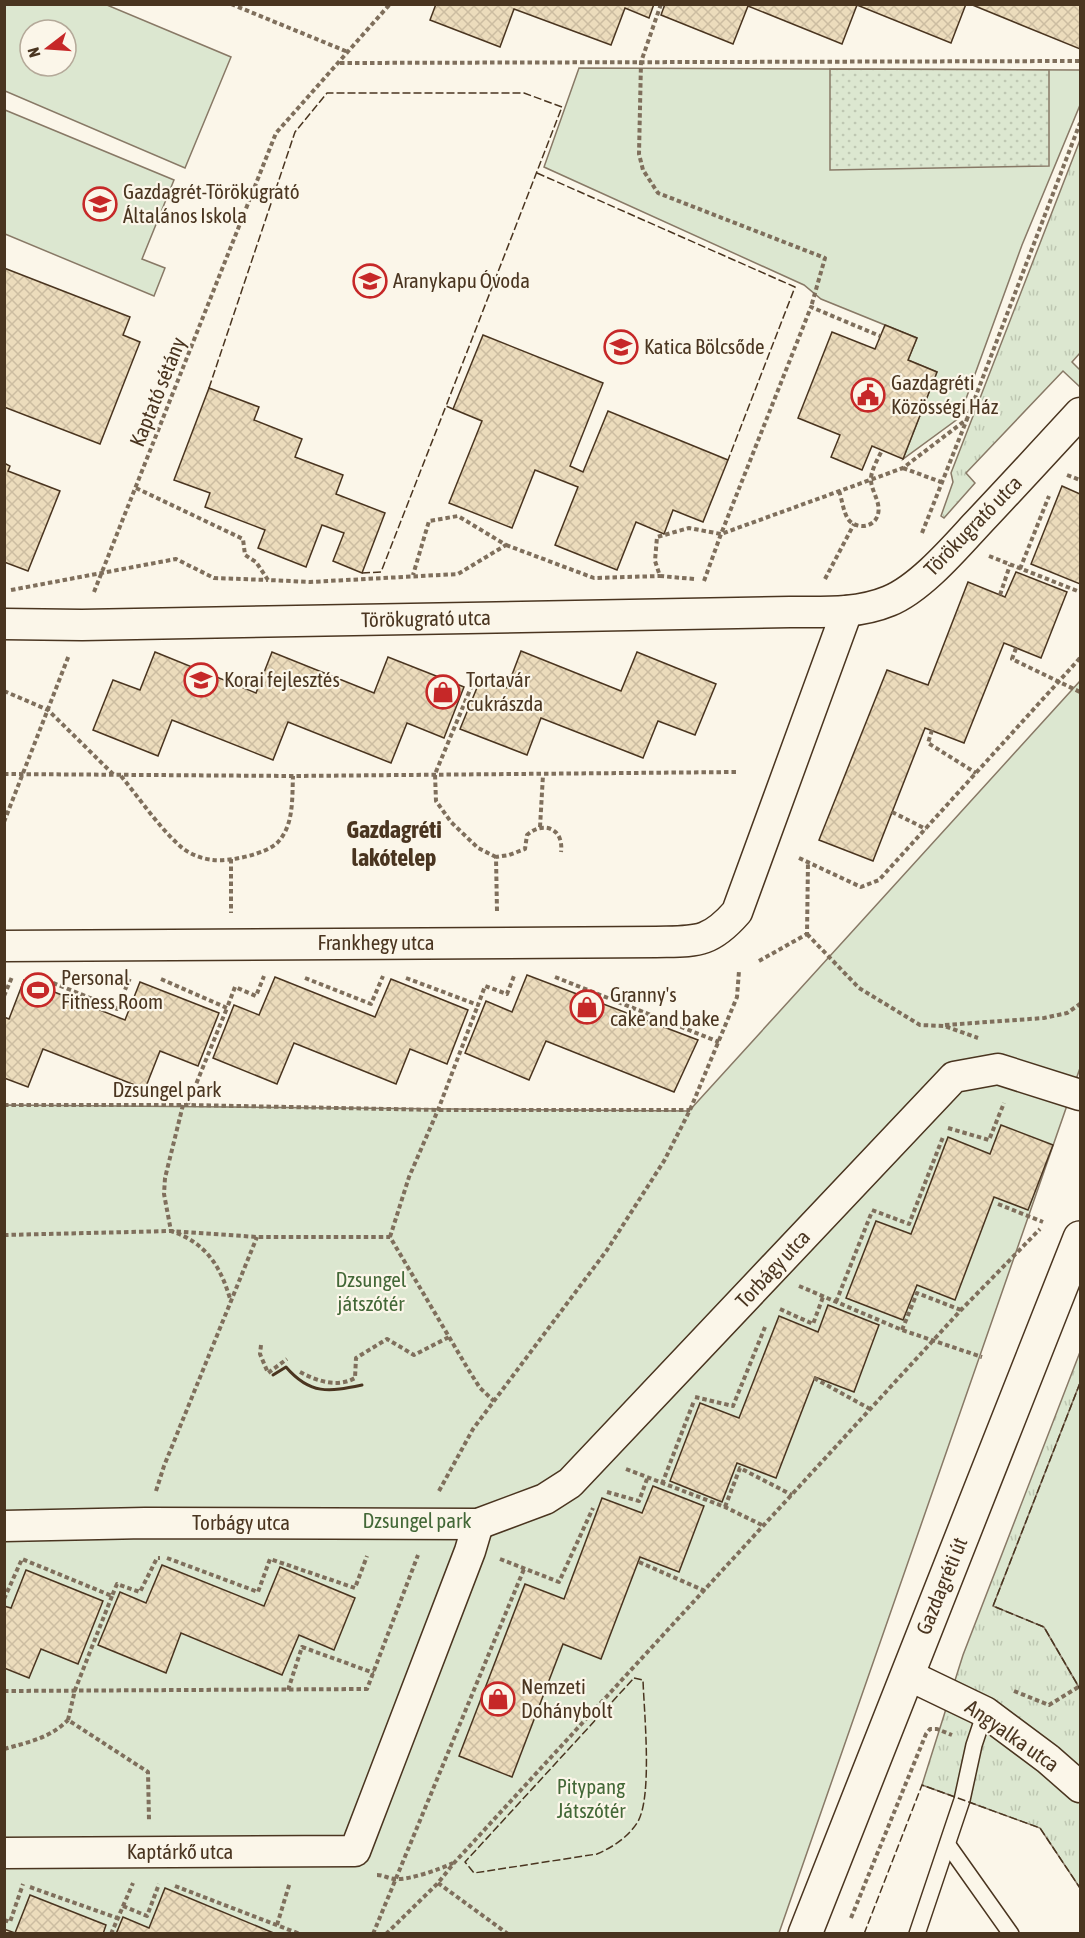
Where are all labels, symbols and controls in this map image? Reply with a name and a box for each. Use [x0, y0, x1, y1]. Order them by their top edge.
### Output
north arrow [18, 18, 78, 78]
text: N [24, 45, 44, 60]
place label: Gazdagrét-Törökugrató Általános Iskola [123, 179, 300, 227]
school or university icon: Gazdagrét-Törökugrató Általános Iskola [82, 186, 118, 222]
school or university icon: Aranykapu Óvoda [352, 263, 388, 299]
place label: Aranykapu Óvoda [393, 268, 530, 292]
school or university icon: Katica Bölcsőde [603, 329, 639, 365]
street label: Kaptató sétány [124, 333, 190, 450]
place label: Katica Bölcsőde [644, 334, 765, 358]
place label: Gazdagréti Közösségi Ház [891, 370, 999, 418]
public building icon: Gazdagréti Közösségi Ház [850, 377, 886, 413]
street label: Törökugrató utca [919, 470, 1026, 580]
street label: Törökugrató utca [361, 605, 491, 631]
school or university icon: Korai fejlesztés [183, 662, 219, 698]
place label: Korai fejlesztés [224, 667, 340, 691]
place label: Tortavár cukrászda [466, 667, 543, 715]
shop icon: Tortavár cukrászda [425, 674, 461, 710]
district label: Gazdagréti lakótelep [346, 816, 442, 871]
street label: Frankhegy utca [318, 930, 434, 954]
place label: Personal Fitness Room [61, 965, 163, 1013]
sports icon: Personal Fitness Room [20, 972, 56, 1008]
place label: Granny's cake and bake [610, 982, 720, 1030]
shop icon: Granny's cake and bake [569, 989, 605, 1025]
street label: Dzsungel park [113, 1077, 221, 1101]
street label: Torbágy utca [730, 1224, 814, 1312]
park label: Dzsungel játszótér [336, 1267, 407, 1315]
park label: Dzsungel park [363, 1508, 471, 1532]
street label: Torbágy utca [192, 1510, 290, 1534]
street label: Gazdagréti út [911, 1534, 971, 1638]
place label: Nemzeti Dohánybolt [521, 1674, 613, 1722]
shop icon: Nemzeti Dohánybolt [480, 1681, 516, 1717]
street label: Angyalka utca [961, 1694, 1064, 1776]
park label: Pitypang Játszótér [557, 1774, 626, 1822]
street label: Kaptárkő utca [127, 1839, 233, 1863]

